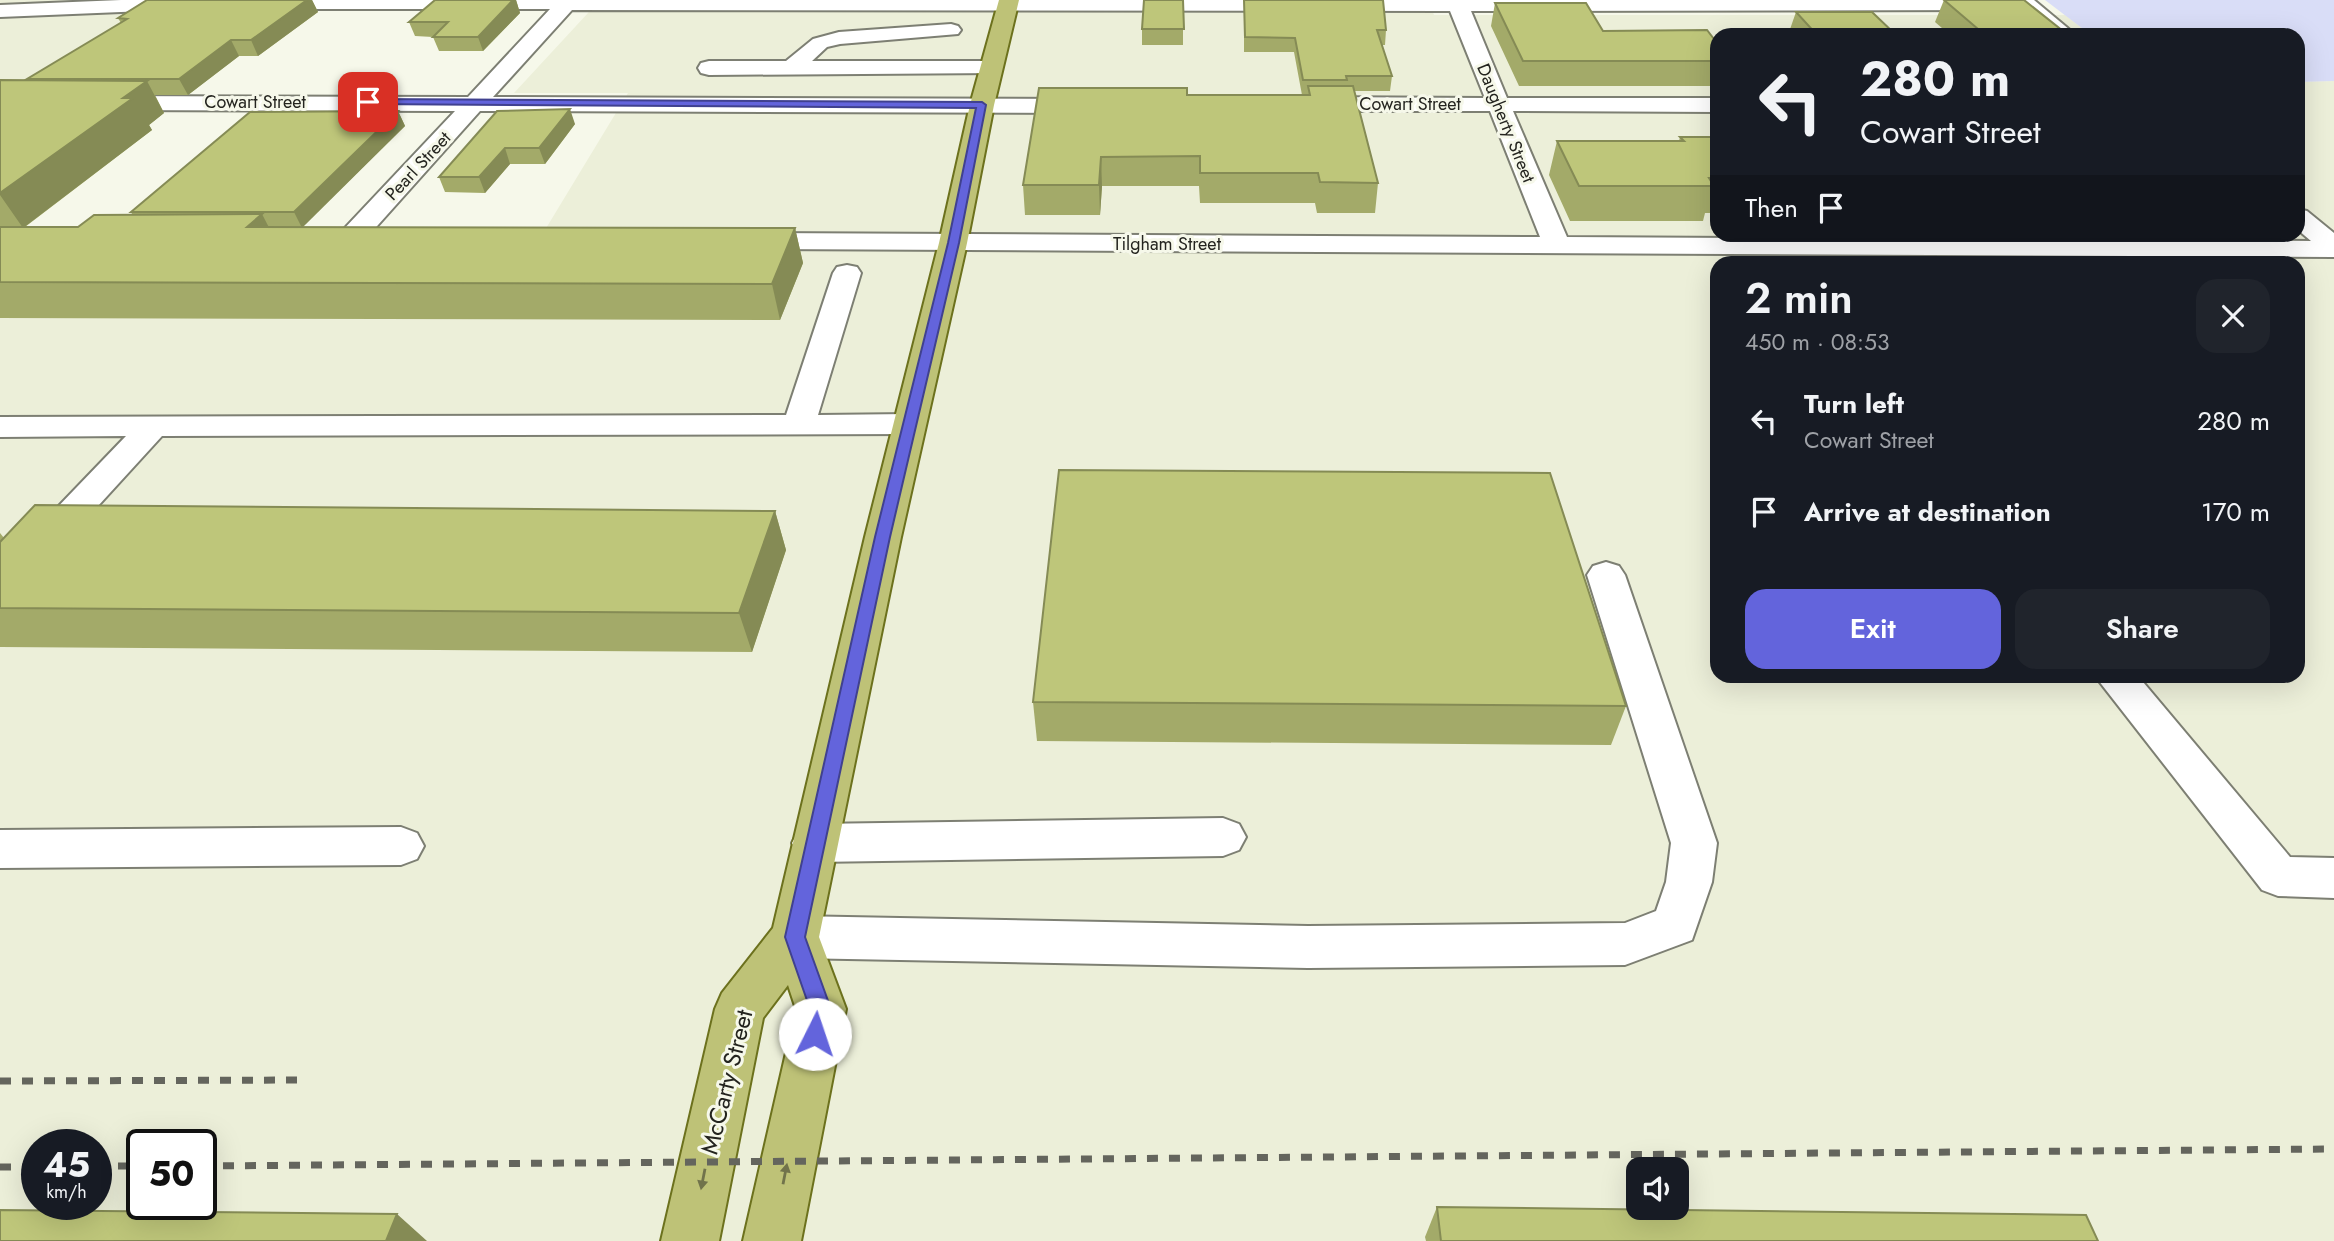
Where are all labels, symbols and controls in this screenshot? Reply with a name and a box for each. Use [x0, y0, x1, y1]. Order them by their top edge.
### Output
text: 280 m [1860, 44, 2010, 114]
icon: left [1745, 56, 1836, 147]
street label: Daugherty Street [1470, 60, 1542, 187]
pin [338, 72, 398, 132]
icon: arrive [349, 83, 387, 121]
street label: Cowart Street [204, 89, 306, 115]
street label: Cowart Street [1359, 91, 1461, 117]
text: Cowart Street [1860, 109, 2041, 155]
street label: Pearl Street [379, 125, 457, 206]
text: Then [1745, 189, 1798, 227]
icon: arrive [1812, 189, 1850, 227]
street label: Tilgham Street [1113, 231, 1222, 257]
text: 2 min [1745, 268, 1853, 329]
button: close [2196, 279, 2270, 353]
text: 450 m · 08:53 [1745, 325, 1890, 359]
text: Turn left [1804, 385, 1904, 423]
icon: left [1745, 402, 1783, 440]
text: 280 m [2197, 402, 2270, 440]
text: Cowart Street [1804, 423, 1934, 457]
icon: arrive [1745, 493, 1783, 531]
text: Arrive at destination [1804, 493, 2051, 531]
text: 170 m [2201, 493, 2270, 531]
button: Exit [1745, 589, 2001, 669]
button: Share [2015, 589, 2270, 669]
position arrow [778, 997, 852, 1071]
street label: McCarty Street [692, 1006, 761, 1158]
speed limit sign: 50 [126, 1129, 217, 1220]
text: 45 [43, 1140, 90, 1190]
map controls [1626, 1157, 1689, 1220]
button: sound [1626, 1157, 1689, 1220]
one-way arrow [780, 1163, 791, 1185]
one-way arrow [697, 1168, 708, 1190]
text: km/h [46, 1179, 87, 1205]

